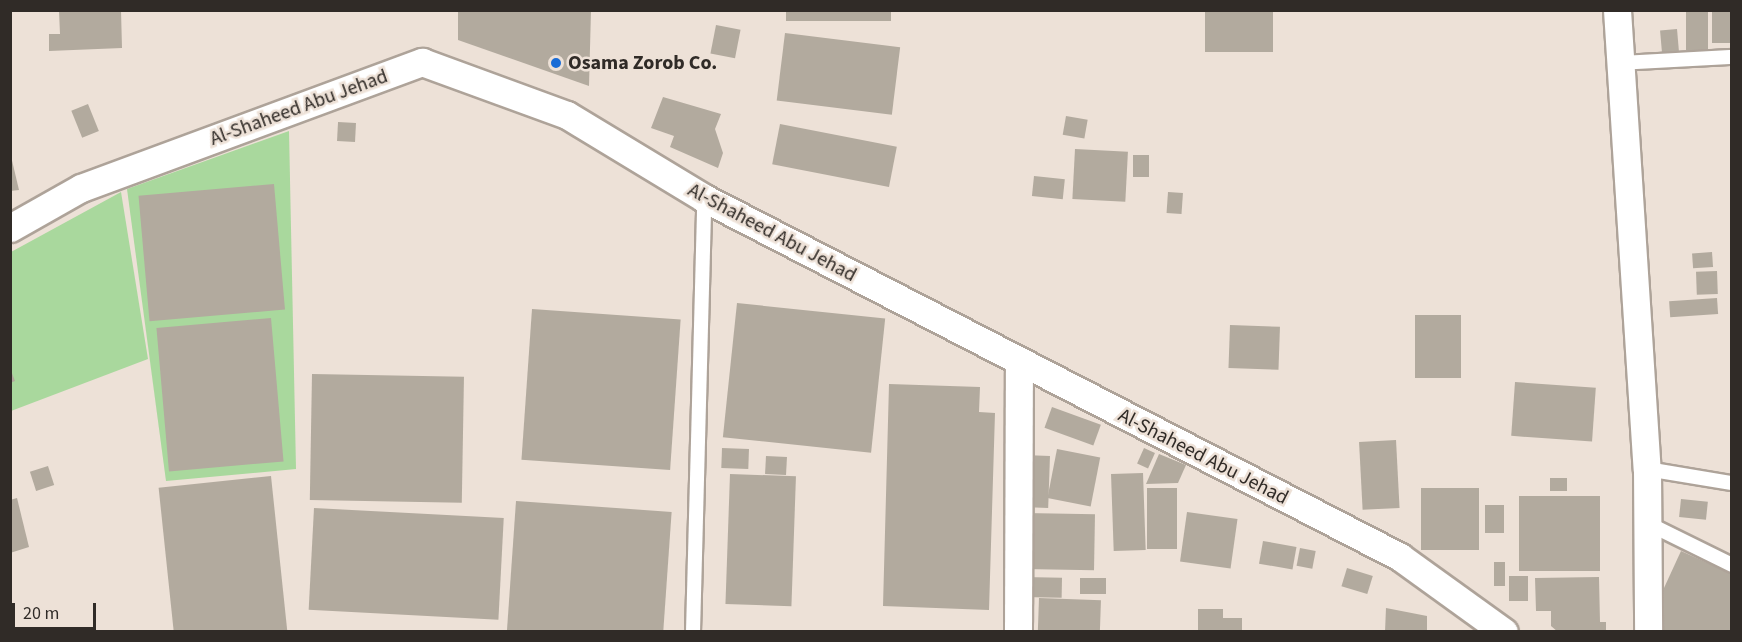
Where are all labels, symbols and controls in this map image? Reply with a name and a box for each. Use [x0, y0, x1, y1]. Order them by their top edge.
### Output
place label: Osama Zorob Co. [568, 51, 717, 75]
marker: Osama Zorob Co. [549, 56, 563, 70]
street label: Al-Shaheed Abu Jehad [207, 65, 391, 151]
street label: Al-Shaheed Abu Jehad [684, 178, 860, 288]
street label: Al-Shaheed Abu Jehad [1114, 404, 1292, 510]
scale bar [15, 591, 99, 629]
text: 20 m [23, 601, 59, 626]

